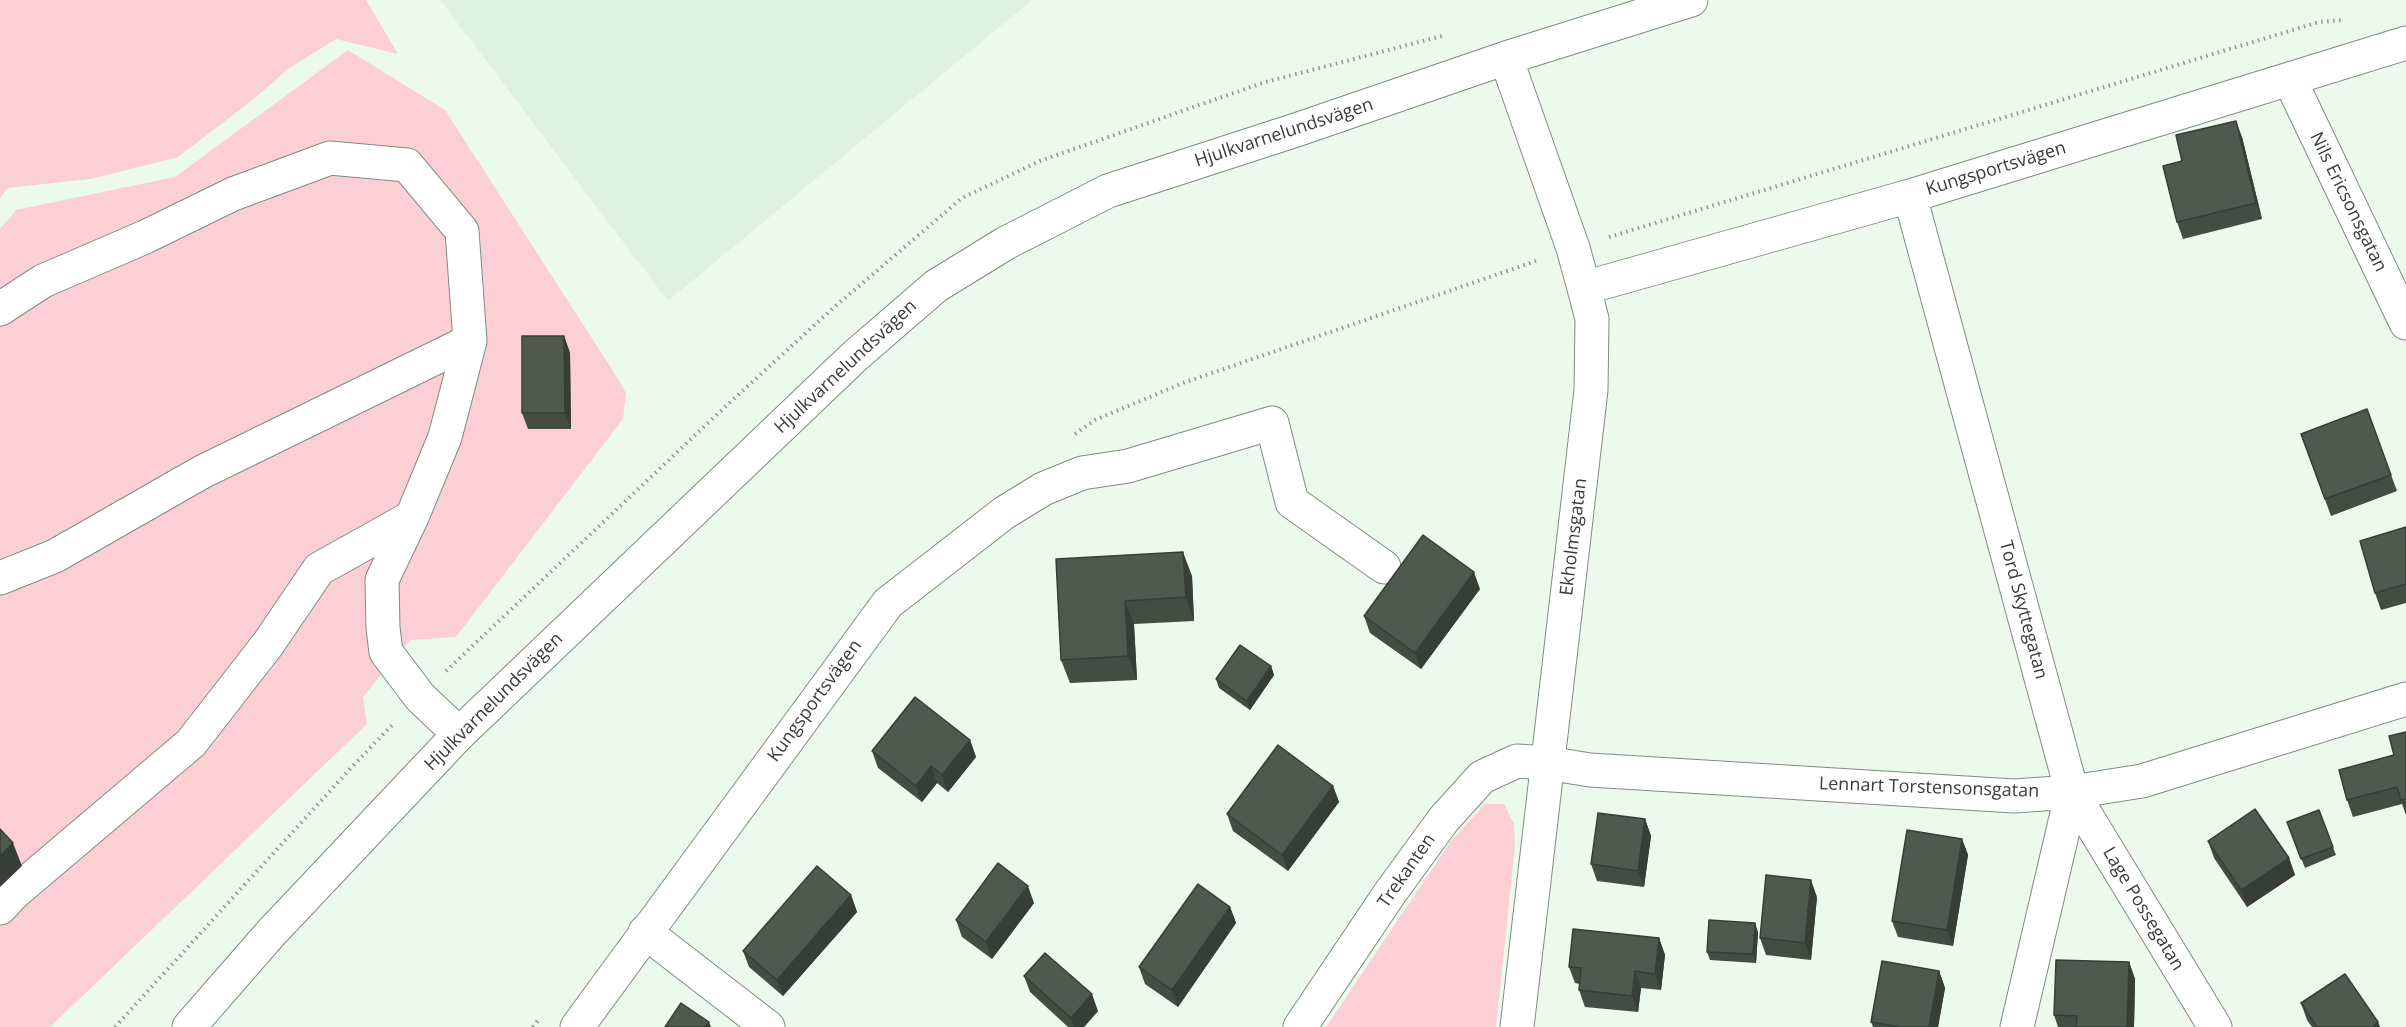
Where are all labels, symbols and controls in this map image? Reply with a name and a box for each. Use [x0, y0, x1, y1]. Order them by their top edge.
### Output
street label: Hjulkvarnelundsvägen [1192, 94, 1376, 172]
street label: Nils Ericsonsgatan [2305, 129, 2391, 275]
street label: Kungsportsvägen [1923, 137, 2069, 201]
street label: Hjulkvarnelundsvägen [770, 296, 922, 438]
street label: Ekholmsgatan [1556, 477, 1592, 597]
street label: Tord Skyttegatan [1994, 538, 2052, 682]
street label: Hjulkvarnelundsvägen [420, 628, 568, 776]
street label: Kungsportsvägen [763, 636, 867, 766]
street label: Lennart Torstensonsgatan [1818, 773, 2040, 803]
street label: Trekanten [1374, 830, 1440, 912]
street label: Lage Possegatan [2098, 843, 2188, 975]

